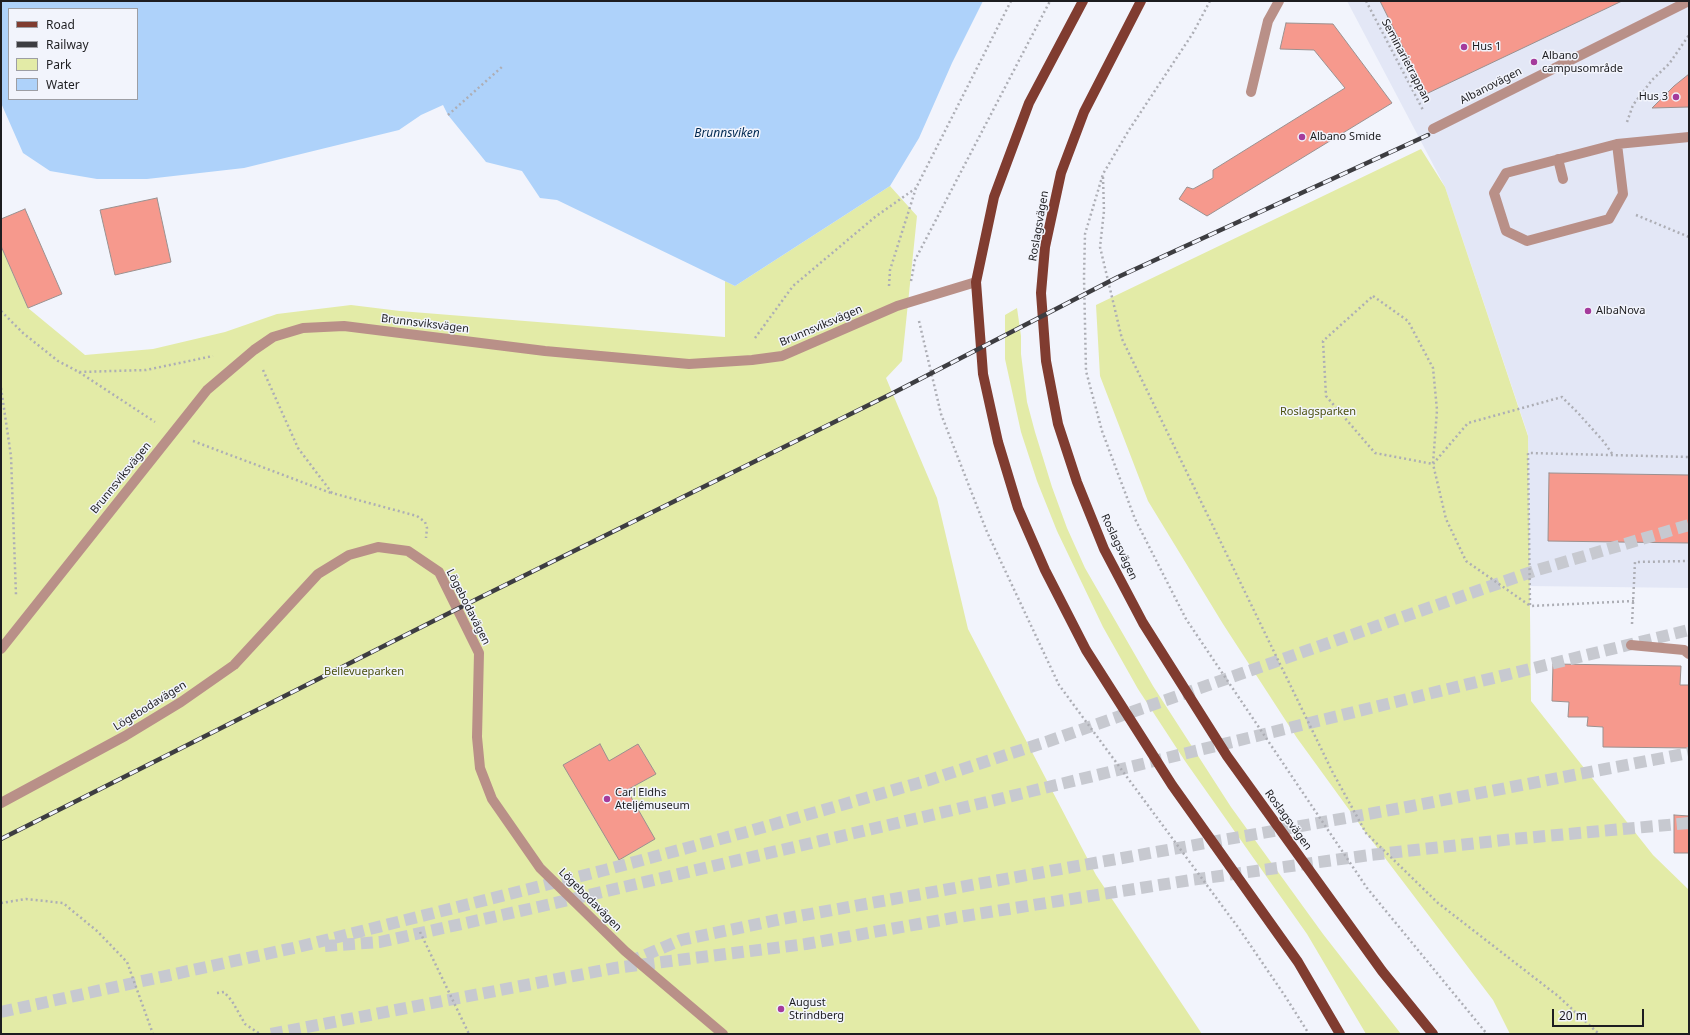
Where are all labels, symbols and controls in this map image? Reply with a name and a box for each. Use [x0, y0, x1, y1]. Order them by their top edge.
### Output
legend [8, 8, 138, 100]
text: Road [46, 16, 75, 33]
street label: Seminarietrappan [1378, 17, 1434, 105]
text: Railway [46, 36, 89, 53]
place label: Hus 1 [1472, 40, 1501, 54]
marker: Hus 1 [1459, 42, 1469, 52]
place label: Albano campusområde [1542, 49, 1623, 75]
text: Park [46, 56, 71, 73]
marker: Albano campusområde [1529, 57, 1539, 67]
street label: Albanovägen [1458, 65, 1524, 107]
text: Water [46, 76, 80, 93]
place label: Hus 3 [1639, 90, 1668, 104]
marker: Hus 3 [1671, 92, 1681, 102]
water label: Brunnsviken [694, 127, 760, 141]
place label: Albano Smide [1310, 130, 1381, 144]
marker: Albano Smide [1297, 132, 1307, 142]
street label: Roslagsvägen [1026, 190, 1052, 262]
street label: Brunnsviksvägen [778, 303, 864, 349]
place label: AlbaNova [1596, 304, 1645, 318]
marker: AlbaNova [1583, 306, 1593, 316]
street label: Brunnsviksvägen [380, 312, 470, 336]
park label: Roslagsparken [1280, 405, 1356, 419]
street label: Brunnsviksvägen [88, 439, 154, 517]
street label: Roslagsvägen [1098, 512, 1140, 582]
street label: Lögebodavägen [443, 567, 493, 647]
park label: Bellevueparken [324, 665, 404, 679]
street label: Lögebodavägen [111, 678, 189, 734]
place label: Carl Eldhs Ateljémuseum [615, 786, 690, 812]
street label: Roslagsvägen [1262, 787, 1314, 853]
marker: Carl Eldhs Ateljémuseum [602, 794, 612, 804]
street label: Lögebodavägen [556, 866, 624, 934]
place label: August Strindberg [789, 996, 844, 1022]
scale bar [1554, 1001, 1646, 1027]
marker: August Strindberg [776, 1004, 786, 1014]
text: 20 m [1559, 1007, 1587, 1024]

